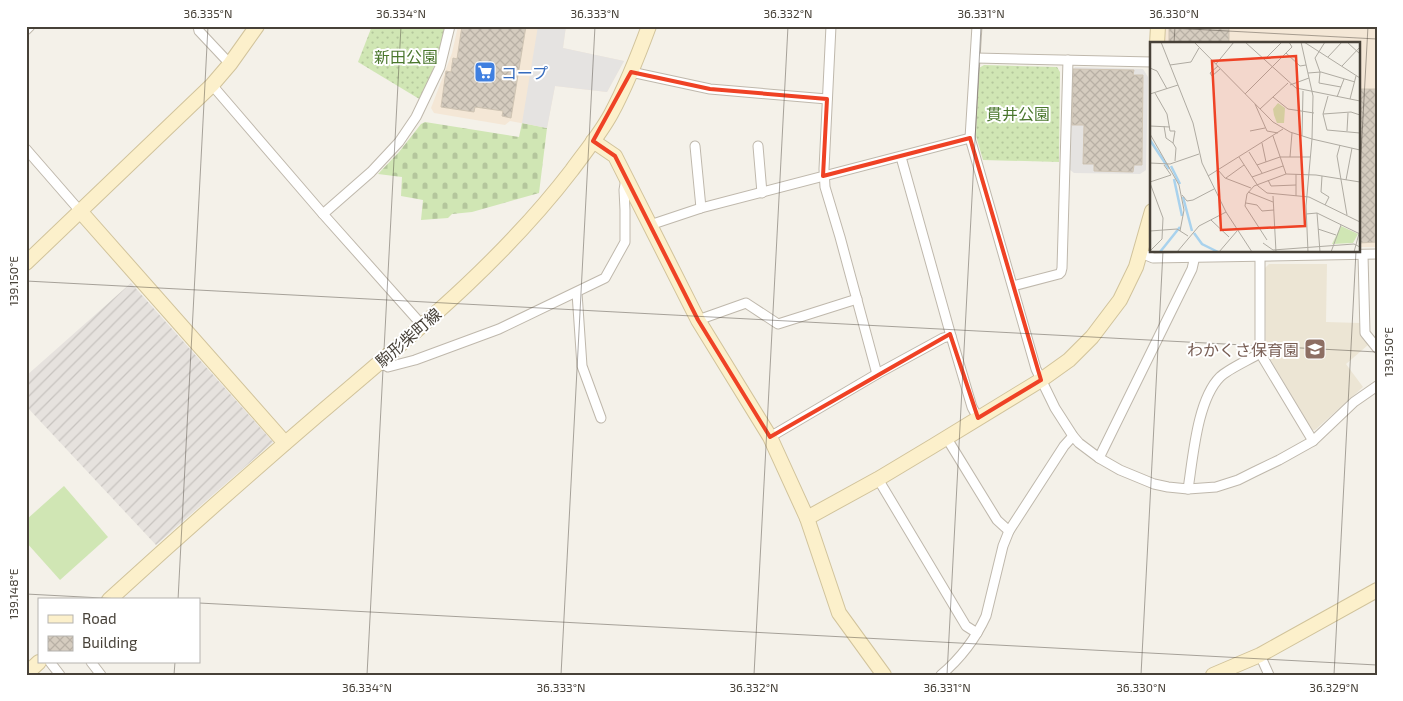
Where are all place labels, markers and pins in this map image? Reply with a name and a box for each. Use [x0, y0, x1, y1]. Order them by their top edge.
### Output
supermarket icon: コープ [473, 60, 497, 84]
place label: コープ [501, 63, 548, 82]
school or university icon: わかくさ保育園 [1303, 337, 1327, 361]
place label: わかくさ保育園 [1187, 340, 1299, 359]

